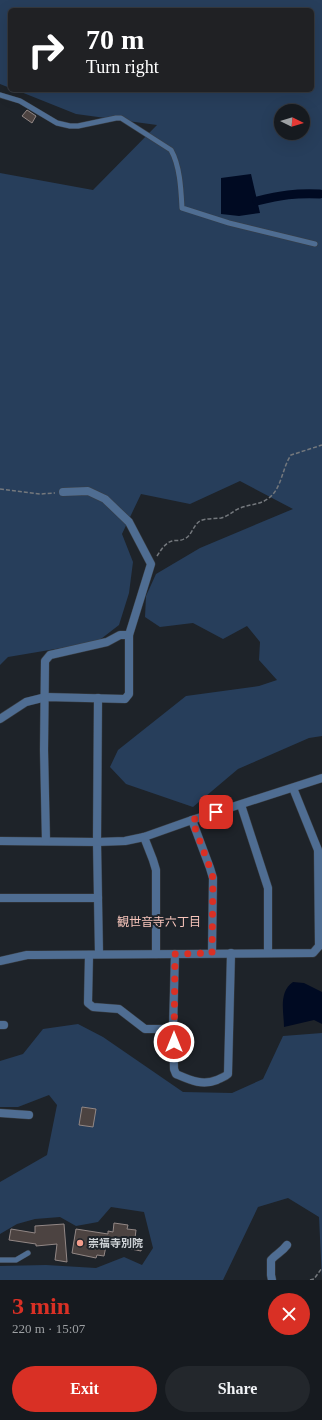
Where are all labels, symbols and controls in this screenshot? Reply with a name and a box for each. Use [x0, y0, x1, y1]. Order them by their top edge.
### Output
icon: right [20, 24, 72, 76]
text: 70 m [86, 24, 144, 55]
text: Turn right [86, 57, 159, 77]
north arrow [274, 104, 310, 140]
map controls [274, 104, 310, 140]
pin [199, 795, 233, 829]
icon: arrive [205, 801, 227, 823]
district label: 観世音寺六丁目 [117, 915, 201, 929]
position arrow [153, 1021, 195, 1063]
place label: 崇福寺別院 [88, 1237, 143, 1249]
marker: 崇福寺別院 [75, 1238, 85, 1248]
text: 3 min [12, 1293, 70, 1319]
button: close [268, 1293, 310, 1335]
text: 220 m · 15:07 [12, 1321, 85, 1336]
button: Exit [12, 1366, 157, 1412]
button: Share [165, 1366, 310, 1412]

